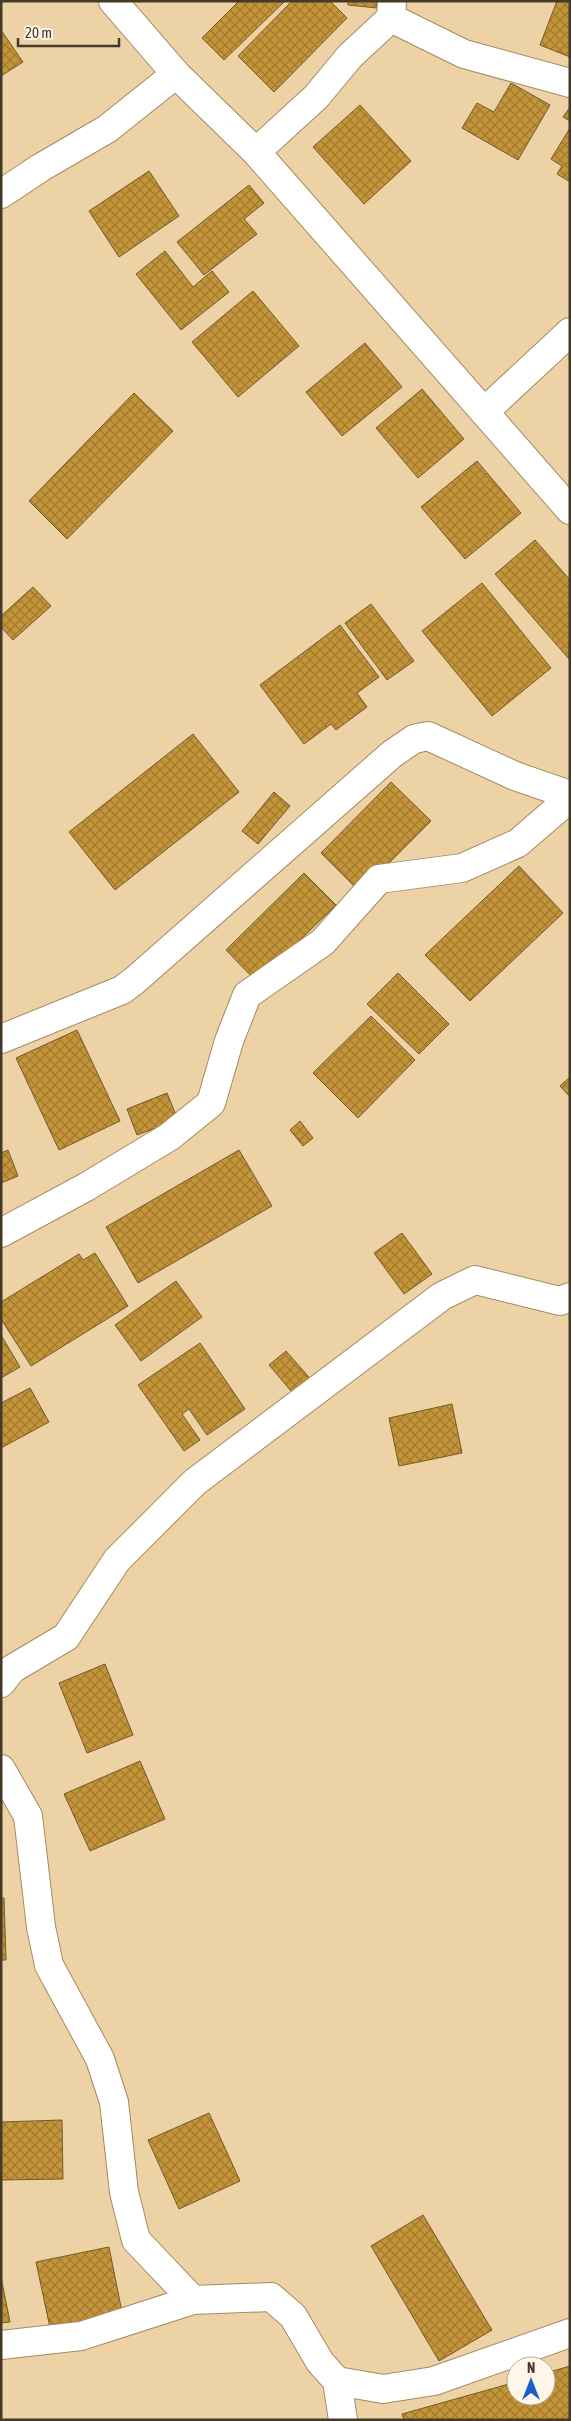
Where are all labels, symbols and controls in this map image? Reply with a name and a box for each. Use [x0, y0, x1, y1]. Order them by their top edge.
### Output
scale bar [18, 15, 119, 47]
text: 20 m [25, 24, 52, 41]
north arrow [506, 2356, 556, 2406]
text: N [527, 2360, 535, 2376]

